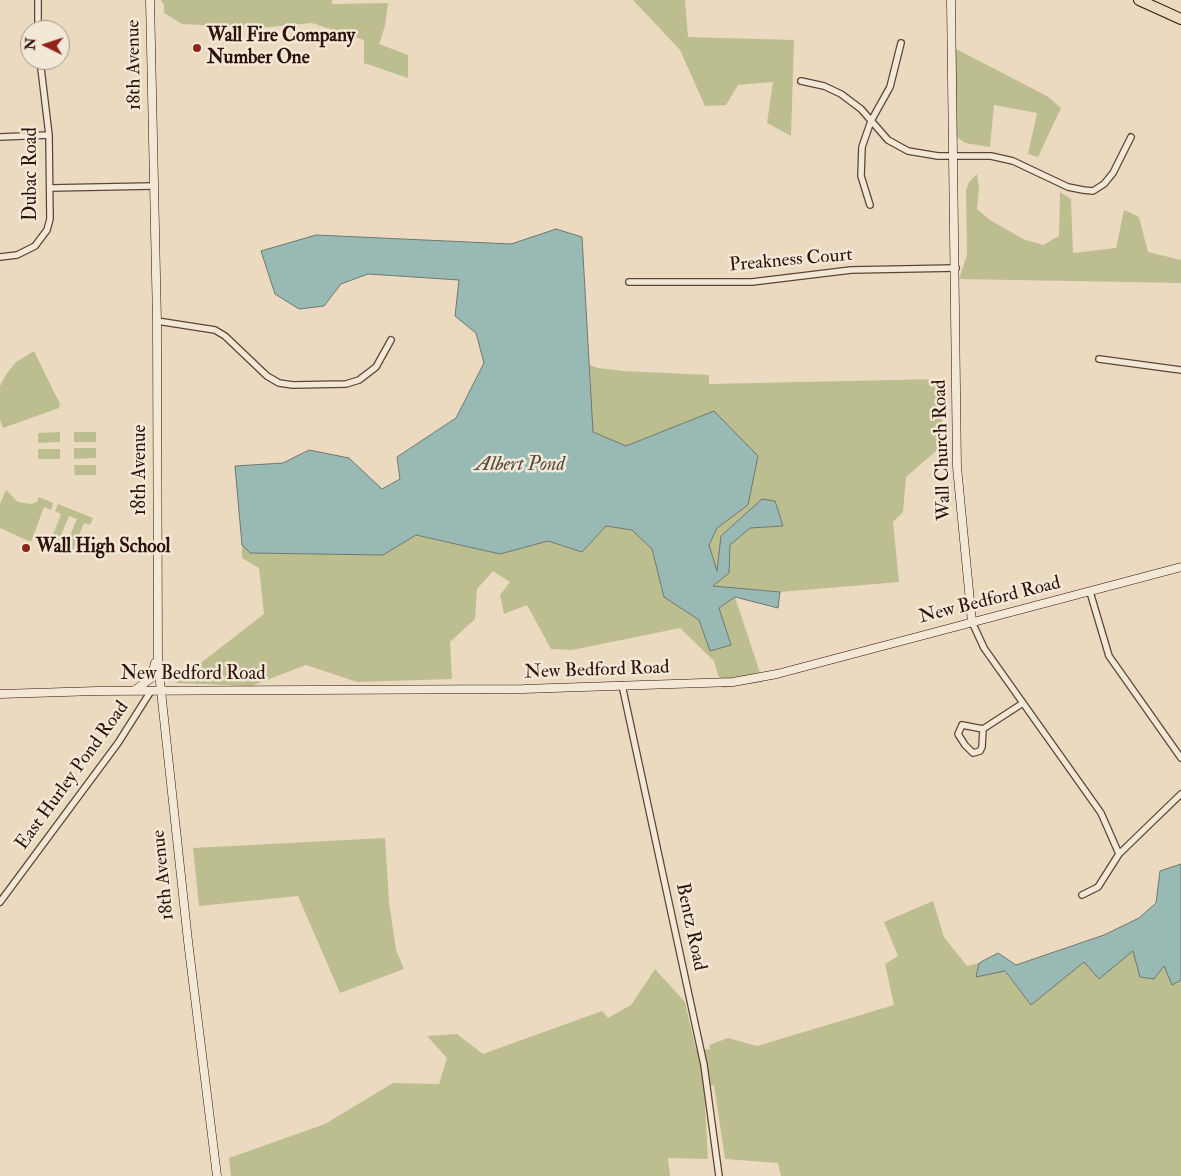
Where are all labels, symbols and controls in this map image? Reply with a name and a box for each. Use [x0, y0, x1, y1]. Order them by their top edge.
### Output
street label: 18th Avenue [123, 19, 147, 111]
north arrow [20, 20, 70, 70]
place label: Wall Fire Company Number One [207, 26, 355, 70]
text: N [22, 37, 39, 51]
marker: Wall Fire Company Number One [191, 42, 203, 54]
street label: Dubac Road [21, 127, 43, 221]
street label: Preakness Court [728, 244, 854, 278]
street label: Wall Church Road [929, 379, 957, 521]
street label: 18th Avenue [130, 425, 152, 515]
water label: Albert Pond [475, 454, 565, 478]
place label: Wall High School [36, 537, 170, 559]
marker: Wall High School [20, 542, 32, 554]
street label: New Bedford Road [917, 572, 1063, 630]
street label: New Bedford Road [524, 657, 670, 685]
street label: New Bedford Road [120, 664, 266, 686]
street label: East Hurley Pond Road [11, 697, 135, 855]
street label: 18th Avenue [148, 829, 180, 921]
street label: Bentz Road [670, 881, 710, 973]

